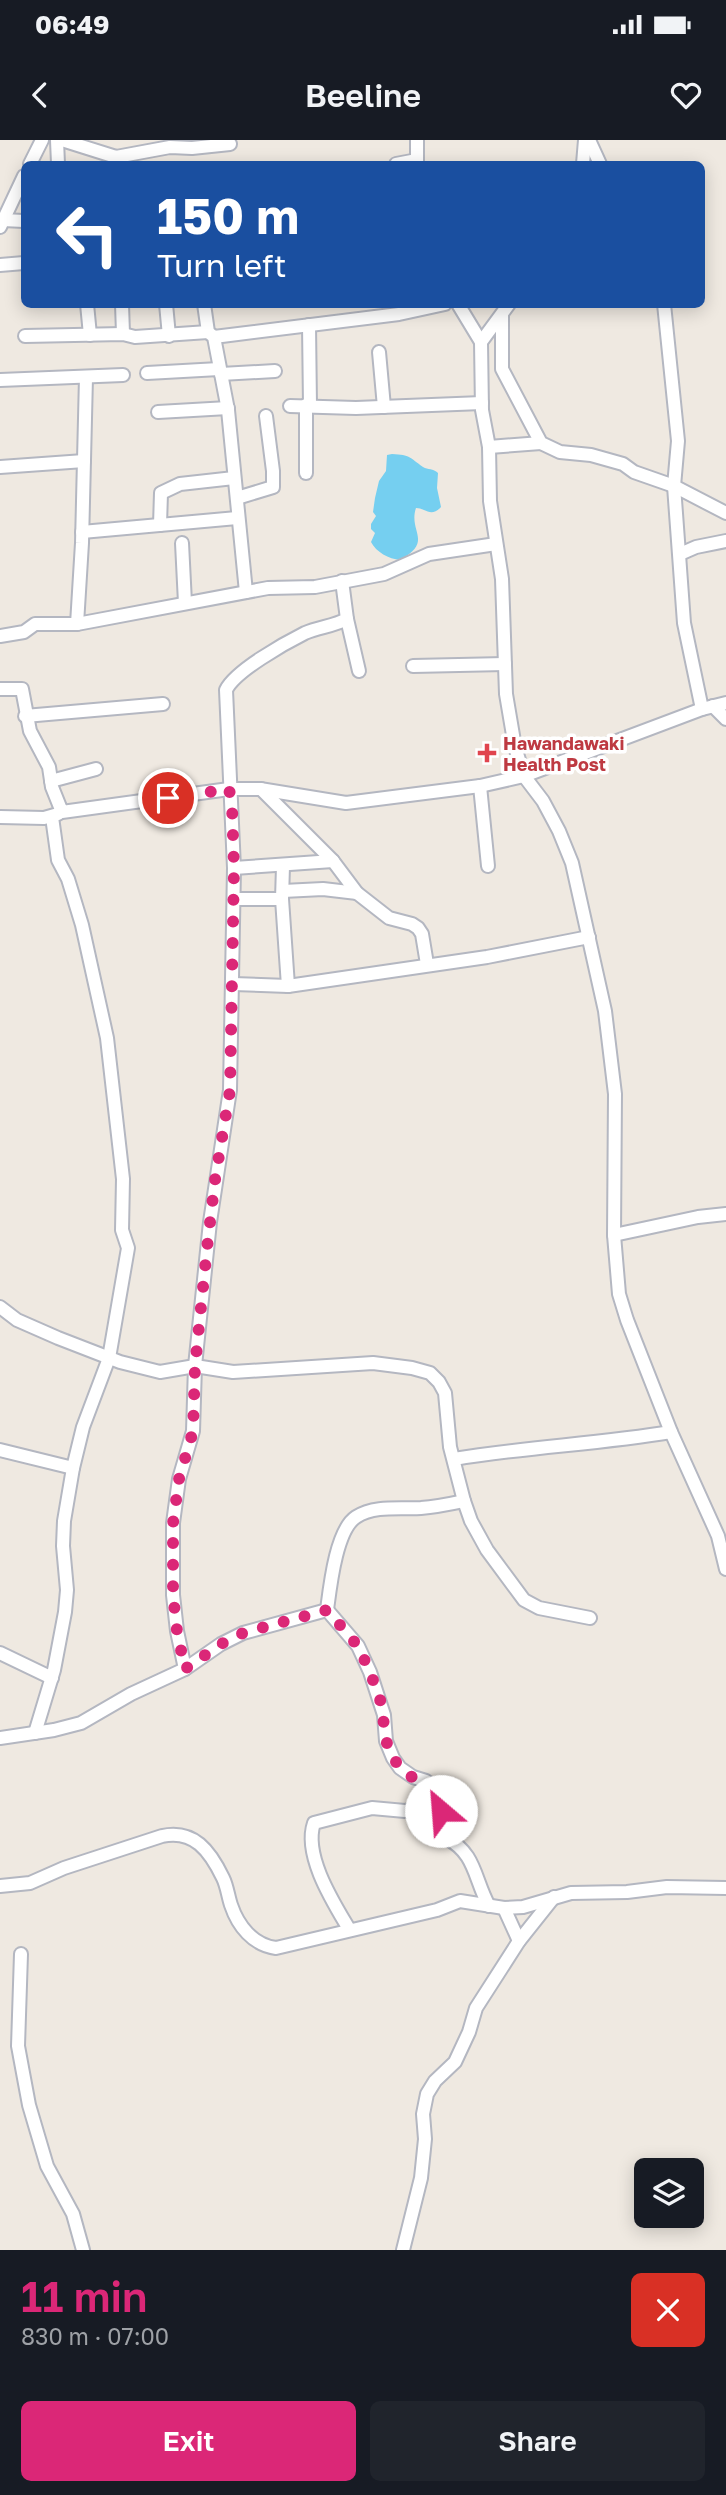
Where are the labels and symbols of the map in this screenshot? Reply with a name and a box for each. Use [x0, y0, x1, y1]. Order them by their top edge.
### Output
place label: Hawandawaki Health Post [503, 732, 624, 775]
marker: Hawandawaki Health Post [477, 743, 497, 763]
pin [138, 768, 198, 828]
position arrow [404, 1774, 478, 1848]

